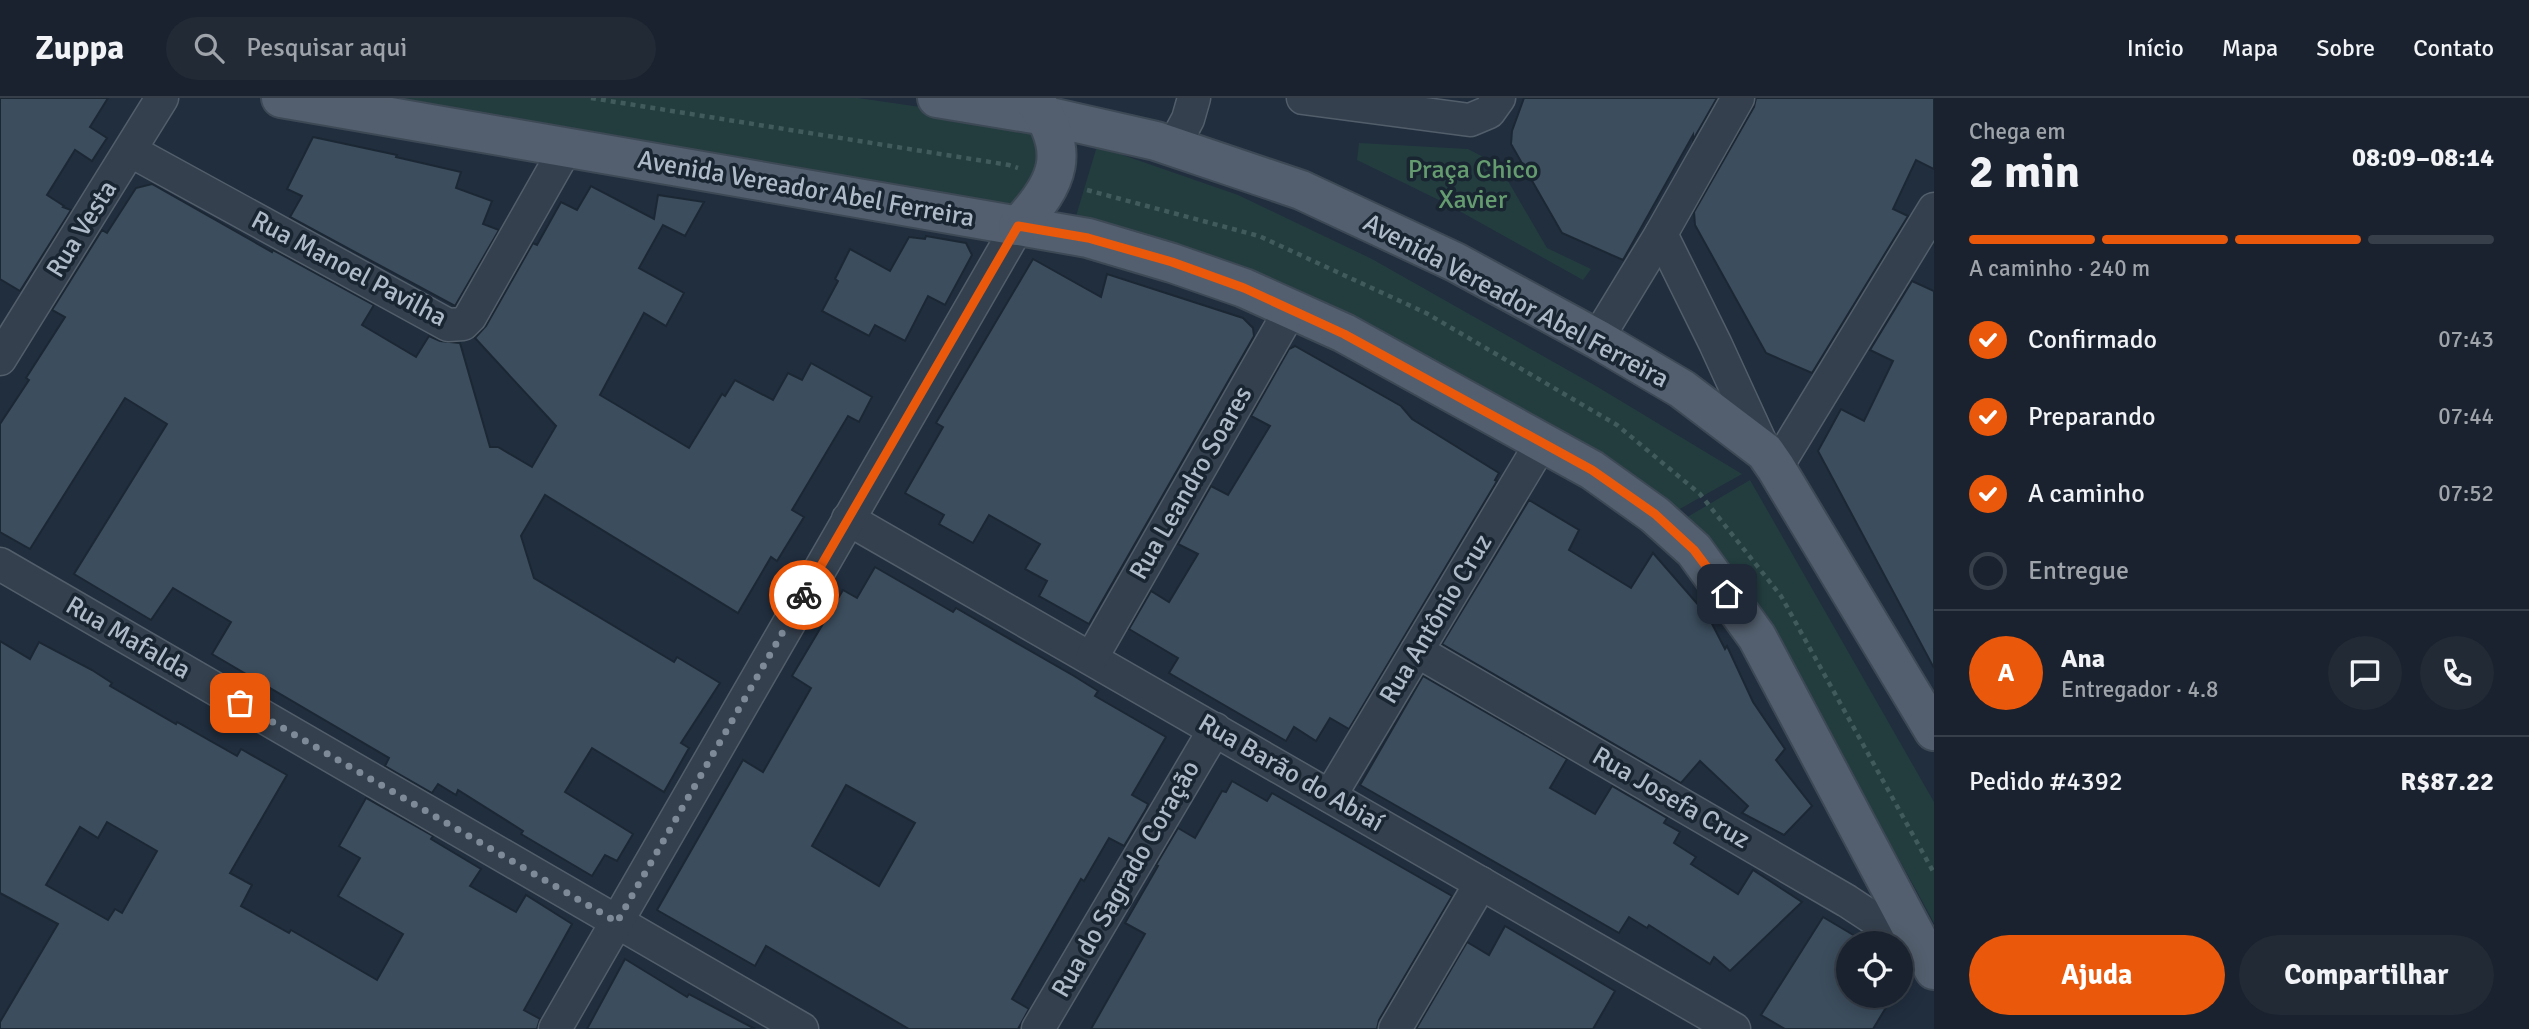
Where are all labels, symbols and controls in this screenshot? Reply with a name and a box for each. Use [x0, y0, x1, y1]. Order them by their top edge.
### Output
search box [166, 17, 656, 80]
text: Zuppa [35, 28, 124, 69]
icon: search [190, 29, 228, 67]
text: Pesquisar aqui [246, 32, 407, 64]
text: Início [2127, 33, 2184, 63]
text: Mapa [2222, 33, 2278, 63]
text: Sobre [2316, 33, 2375, 63]
text: Contato [2413, 33, 2494, 63]
text: Chega em [1969, 117, 2066, 146]
text: 08:09–08:14 [2352, 142, 2494, 174]
street label: Avenida Vereador Abel Ferreira [635, 144, 977, 234]
text: 2 min [1969, 144, 2080, 200]
park label: Praça Chico Xavier [1408, 154, 1538, 216]
street label: Rua Vesta [40, 175, 124, 283]
street label: Rua Manoel Pavilha [246, 204, 452, 334]
street label: Avenida Vereador Abel Ferreira [1358, 207, 1674, 395]
text: A caminho · 240 m [1969, 254, 2150, 283]
icon: check [1969, 321, 2007, 359]
text: Confirmado [2028, 324, 2157, 356]
text: 07:43 [2438, 325, 2494, 354]
street label: Rua Leandro Soares [1123, 381, 1259, 585]
icon: check [1969, 398, 2007, 436]
text: Preparando [2028, 401, 2155, 433]
text: 07:44 [2438, 402, 2494, 431]
icon: check [1969, 475, 2007, 513]
text: A caminho [2028, 478, 2145, 510]
text: 07:52 [2438, 479, 2494, 508]
street label: Rua Antônio Cruz [1373, 528, 1499, 710]
text: Entregue [2028, 555, 2129, 587]
courier [769, 560, 839, 630]
pin [1697, 564, 1757, 624]
icon: home [1708, 575, 1746, 613]
icon: bike [785, 576, 823, 614]
street label: Rua Mafalda [60, 589, 196, 687]
button: chat [2328, 636, 2402, 710]
button: phone [2420, 636, 2494, 710]
text: Ana [2061, 643, 2105, 675]
text: A [1998, 657, 2014, 689]
pin [210, 673, 270, 733]
text: Entregador · 4.8 [2061, 675, 2219, 704]
icon: bag [221, 684, 259, 722]
street label: Rua Barão do Abiaí [1193, 707, 1389, 839]
street label: Rua Josefa Cruz [1587, 740, 1755, 856]
street label: Rua do Sagrado Coração [1045, 755, 1207, 1003]
text: Pedido #4392 [1969, 766, 2123, 798]
text: R$87.22 [2400, 766, 2494, 798]
map controls [1836, 931, 1913, 1008]
button: locate [1836, 931, 1913, 1008]
button: Ajuda [1969, 935, 2225, 1015]
button: Compartilhar [2239, 935, 2494, 1015]

